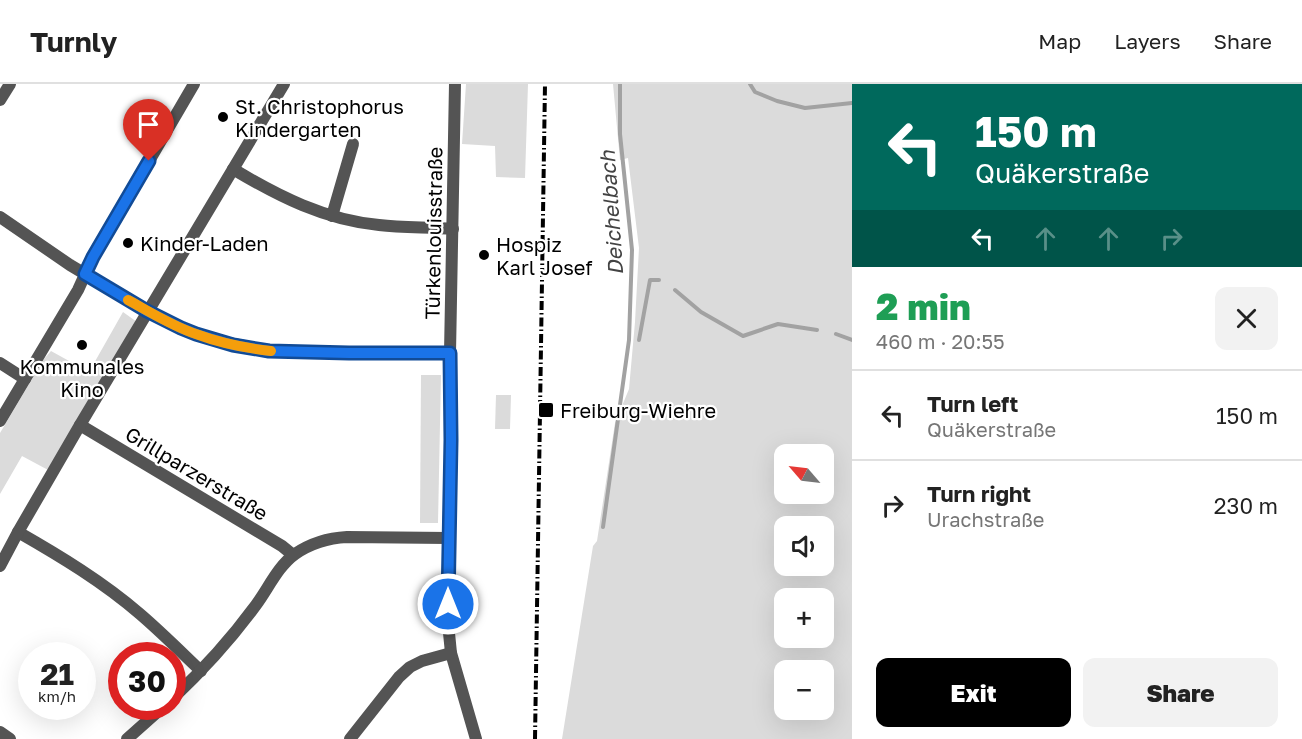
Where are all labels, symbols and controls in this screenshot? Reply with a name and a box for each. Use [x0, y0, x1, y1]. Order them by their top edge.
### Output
text: Turnly [30, 25, 117, 58]
text: Map [1038, 28, 1081, 54]
text: Layers [1114, 28, 1181, 54]
text: Share [1214, 28, 1272, 54]
place label: St. Christophorus Kindergarten [235, 94, 404, 141]
pin [123, 99, 174, 161]
text: 150 m [975, 106, 1097, 156]
icon: arrive [132, 108, 165, 141]
icon: left [876, 108, 954, 186]
marker: St. Christophorus Kindergarten [216, 110, 230, 124]
street label: Türkenlouisstraße [419, 146, 447, 320]
water label: Deichelbach [594, 149, 628, 276]
text: Quäkerstraße [975, 157, 1149, 189]
icon: left [966, 222, 999, 255]
icon: ahead [1029, 222, 1062, 255]
icon: ahead [1092, 222, 1125, 255]
icon: right [1155, 222, 1188, 255]
place label: Kinder-Laden [140, 231, 269, 255]
place label: Hospiz Karl Josef [496, 232, 593, 279]
marker: Kinder-Laden [121, 236, 135, 250]
marker: Hospiz Karl Josef [477, 248, 491, 262]
text: 2 min [876, 285, 971, 328]
button: close [1215, 287, 1278, 350]
text: 460 m · 20:55 [876, 329, 1005, 353]
marker: Kommunales Kino [75, 338, 89, 352]
place label: Kommunales Kino [20, 354, 144, 401]
text: Turn left [927, 390, 1018, 417]
place label: Freiburg-Wiehre [560, 398, 716, 422]
icon: left [876, 399, 909, 432]
marker: Freiburg-Wiehre [537, 401, 555, 419]
text: 150 m [1216, 402, 1278, 429]
text: Quäkerstraße [927, 417, 1056, 441]
street label: Grillparzerstraße [121, 421, 273, 525]
north arrow [774, 444, 834, 504]
map controls [774, 444, 834, 720]
text: Turn right [927, 480, 1031, 507]
icon: right [876, 489, 909, 522]
text: 230 m [1214, 492, 1278, 519]
text: Urachstraße [927, 507, 1044, 531]
button: sound [774, 516, 834, 576]
position arrow [416, 572, 480, 636]
button: + [774, 588, 834, 648]
speed limit sign: 30 [108, 642, 186, 720]
text: 21 [40, 656, 74, 692]
button: Exit [876, 658, 1071, 727]
button: Share [1083, 658, 1278, 727]
button: − [774, 660, 834, 720]
text: km/h [38, 687, 76, 705]

